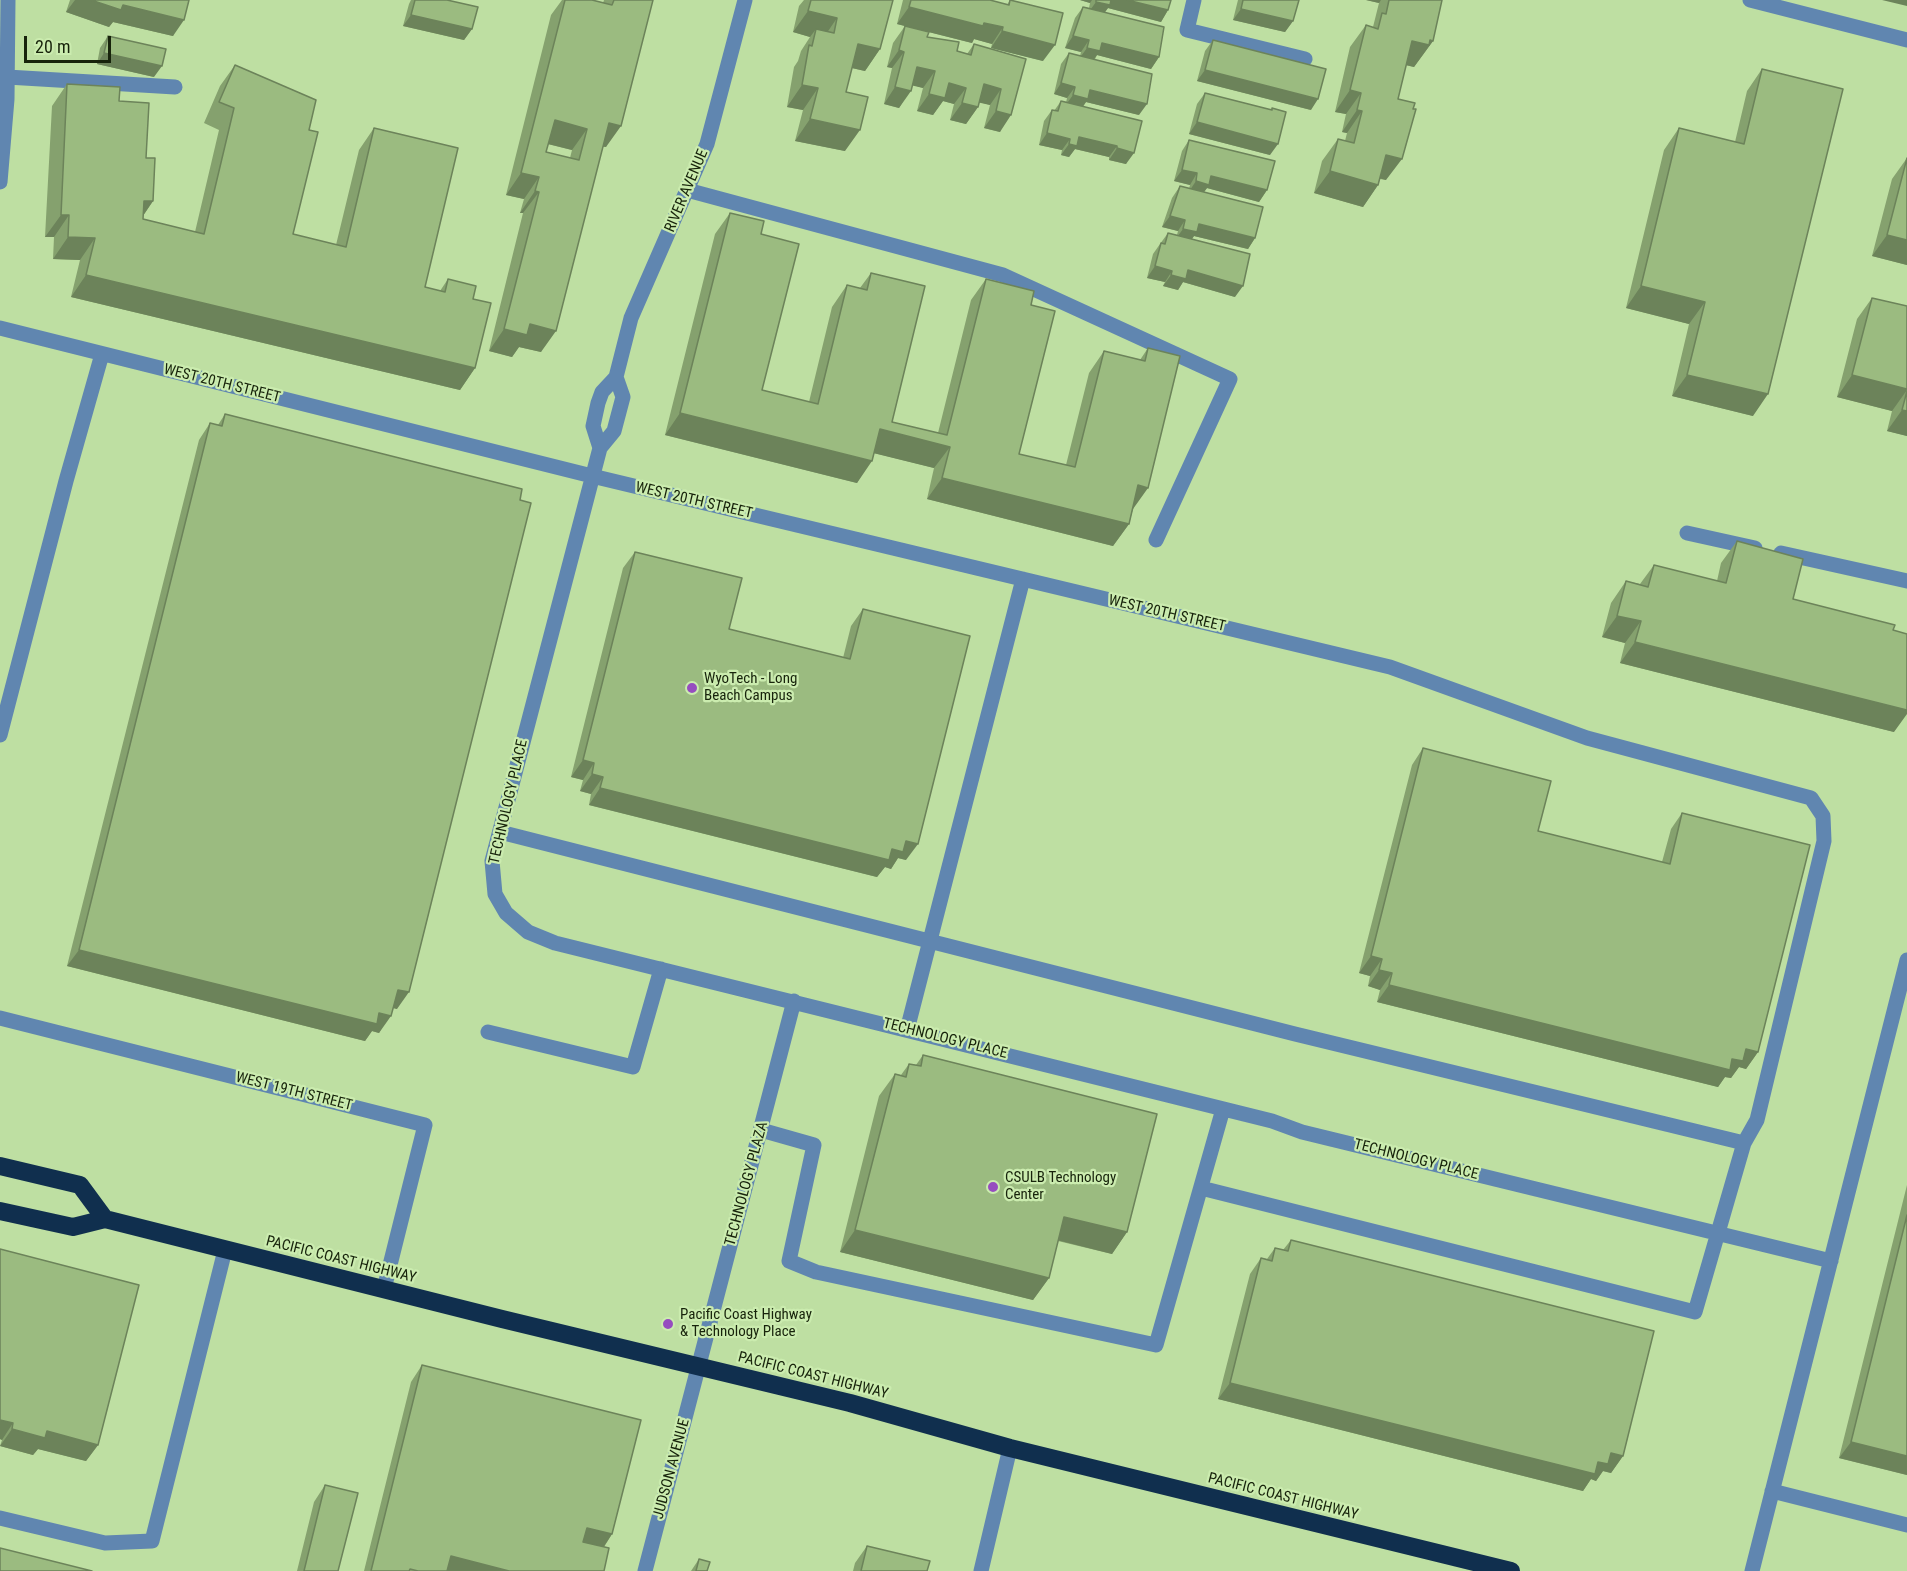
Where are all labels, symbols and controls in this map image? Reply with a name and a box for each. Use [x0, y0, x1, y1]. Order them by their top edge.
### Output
scale bar [27, 24, 114, 62]
text: 20 m [35, 36, 70, 57]
street label: RIVER AVENUE [662, 147, 712, 235]
street label: WEST 20TH STREET [162, 361, 282, 407]
street label: WEST 20TH STREET [634, 479, 754, 523]
street label: WEST 20TH STREET [1107, 592, 1227, 636]
place label: WyoTech - Long Beach Campus [704, 670, 797, 705]
marker: WyoTech - Long Beach Campus [685, 681, 699, 695]
street label: TECHNOLOGY PLACE [486, 738, 532, 866]
street label: TECHNOLOGY PLACE [881, 1015, 1009, 1063]
street label: WEST 19TH STREET [234, 1069, 354, 1115]
street label: TECHNOLOGY PLAZA [722, 1120, 772, 1248]
street label: TECHNOLOGY PLACE [1352, 1136, 1480, 1184]
place label: CSULB Technology Center [1005, 1169, 1116, 1204]
marker: CSULB Technology Center [986, 1180, 1000, 1194]
street label: PACIFIC COAST HIGHWAY [264, 1233, 418, 1287]
place label: Pacific Coast Highway & Technology Place [680, 1306, 812, 1341]
marker: Pacific Coast Highway & Technology Place [661, 1317, 675, 1331]
street label: PACIFIC COAST HIGHWAY [736, 1349, 890, 1403]
street label: JUDSON AVENUE [650, 1417, 694, 1521]
street label: PACIFIC COAST HIGHWAY [1206, 1470, 1360, 1524]

